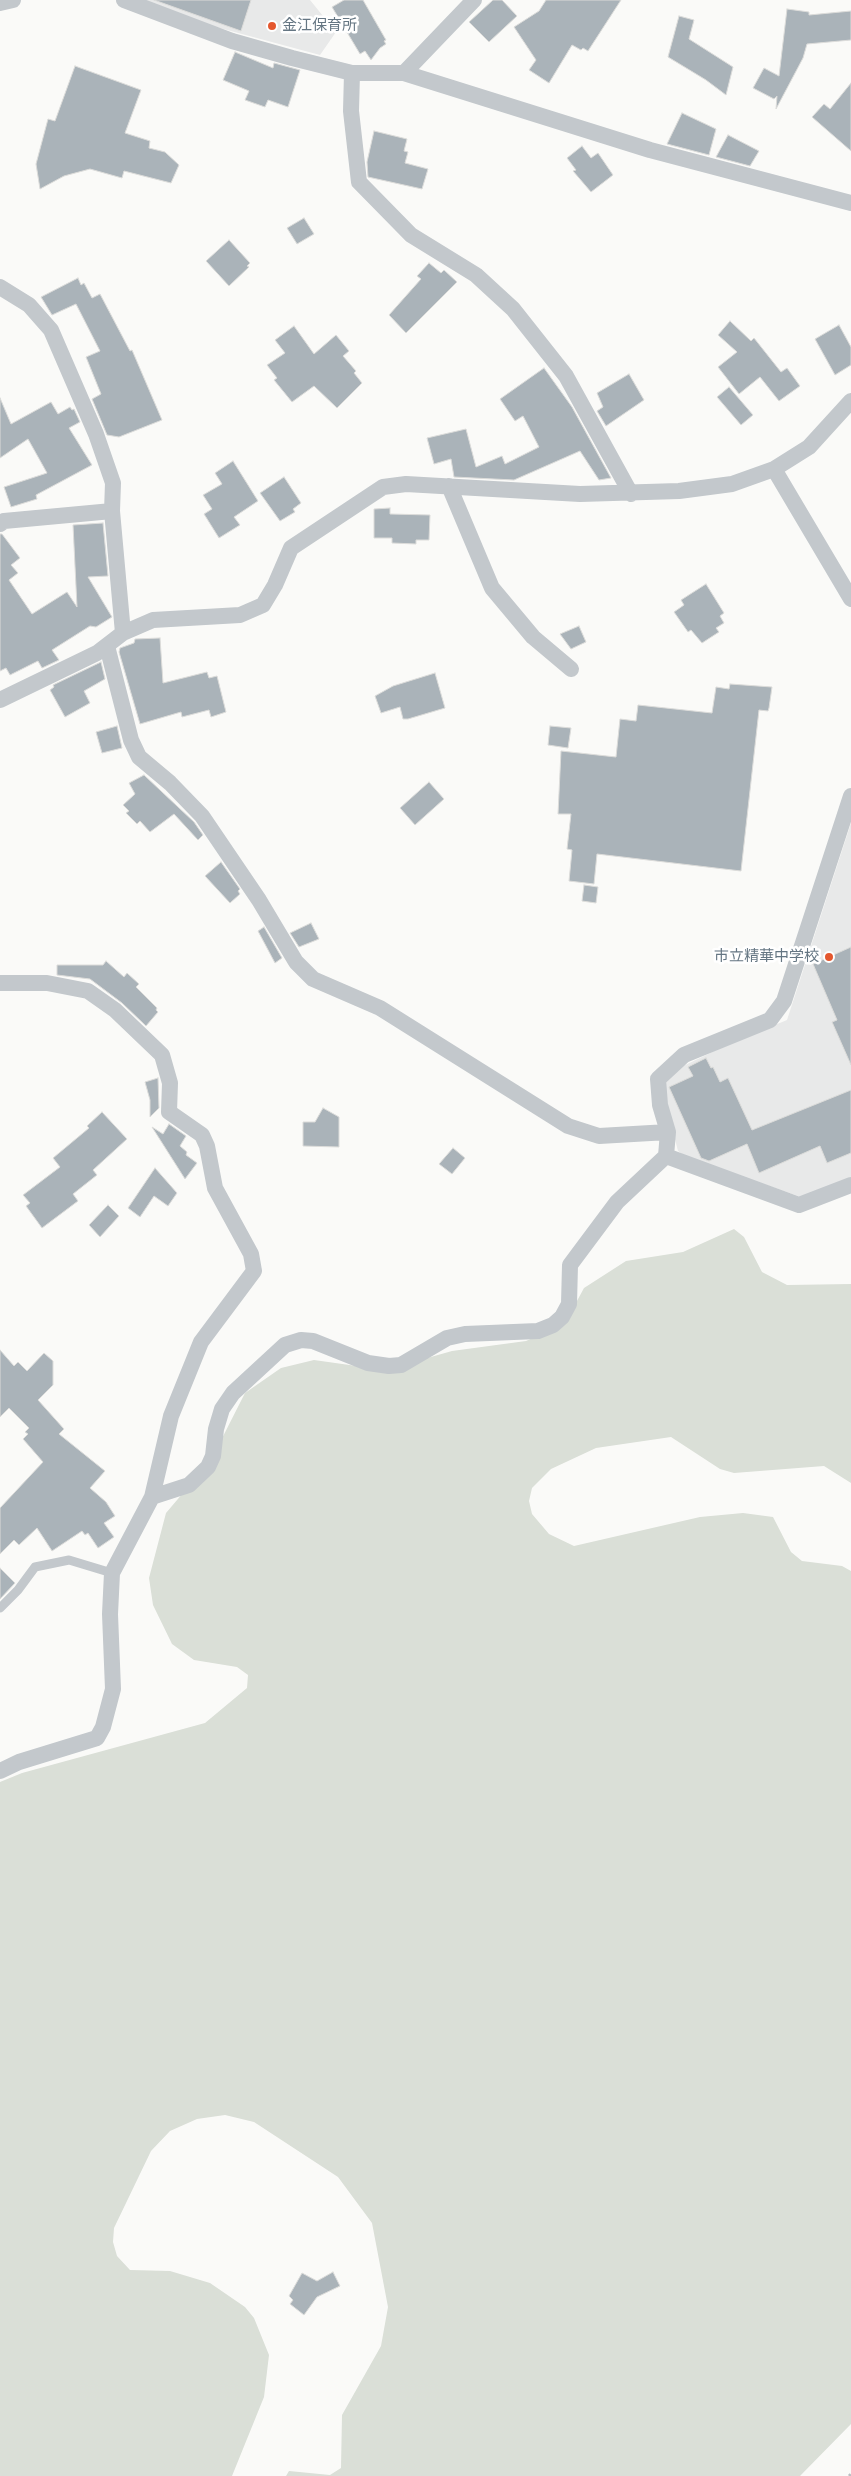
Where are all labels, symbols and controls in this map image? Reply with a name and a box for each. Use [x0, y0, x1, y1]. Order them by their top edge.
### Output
place label: 金江保育所 [282, 17, 357, 35]
marker: 金江保育所 [266, 20, 278, 32]
place label: 市立精華中学校 [714, 948, 819, 966]
marker: 市立精華中学校 [823, 951, 835, 963]

